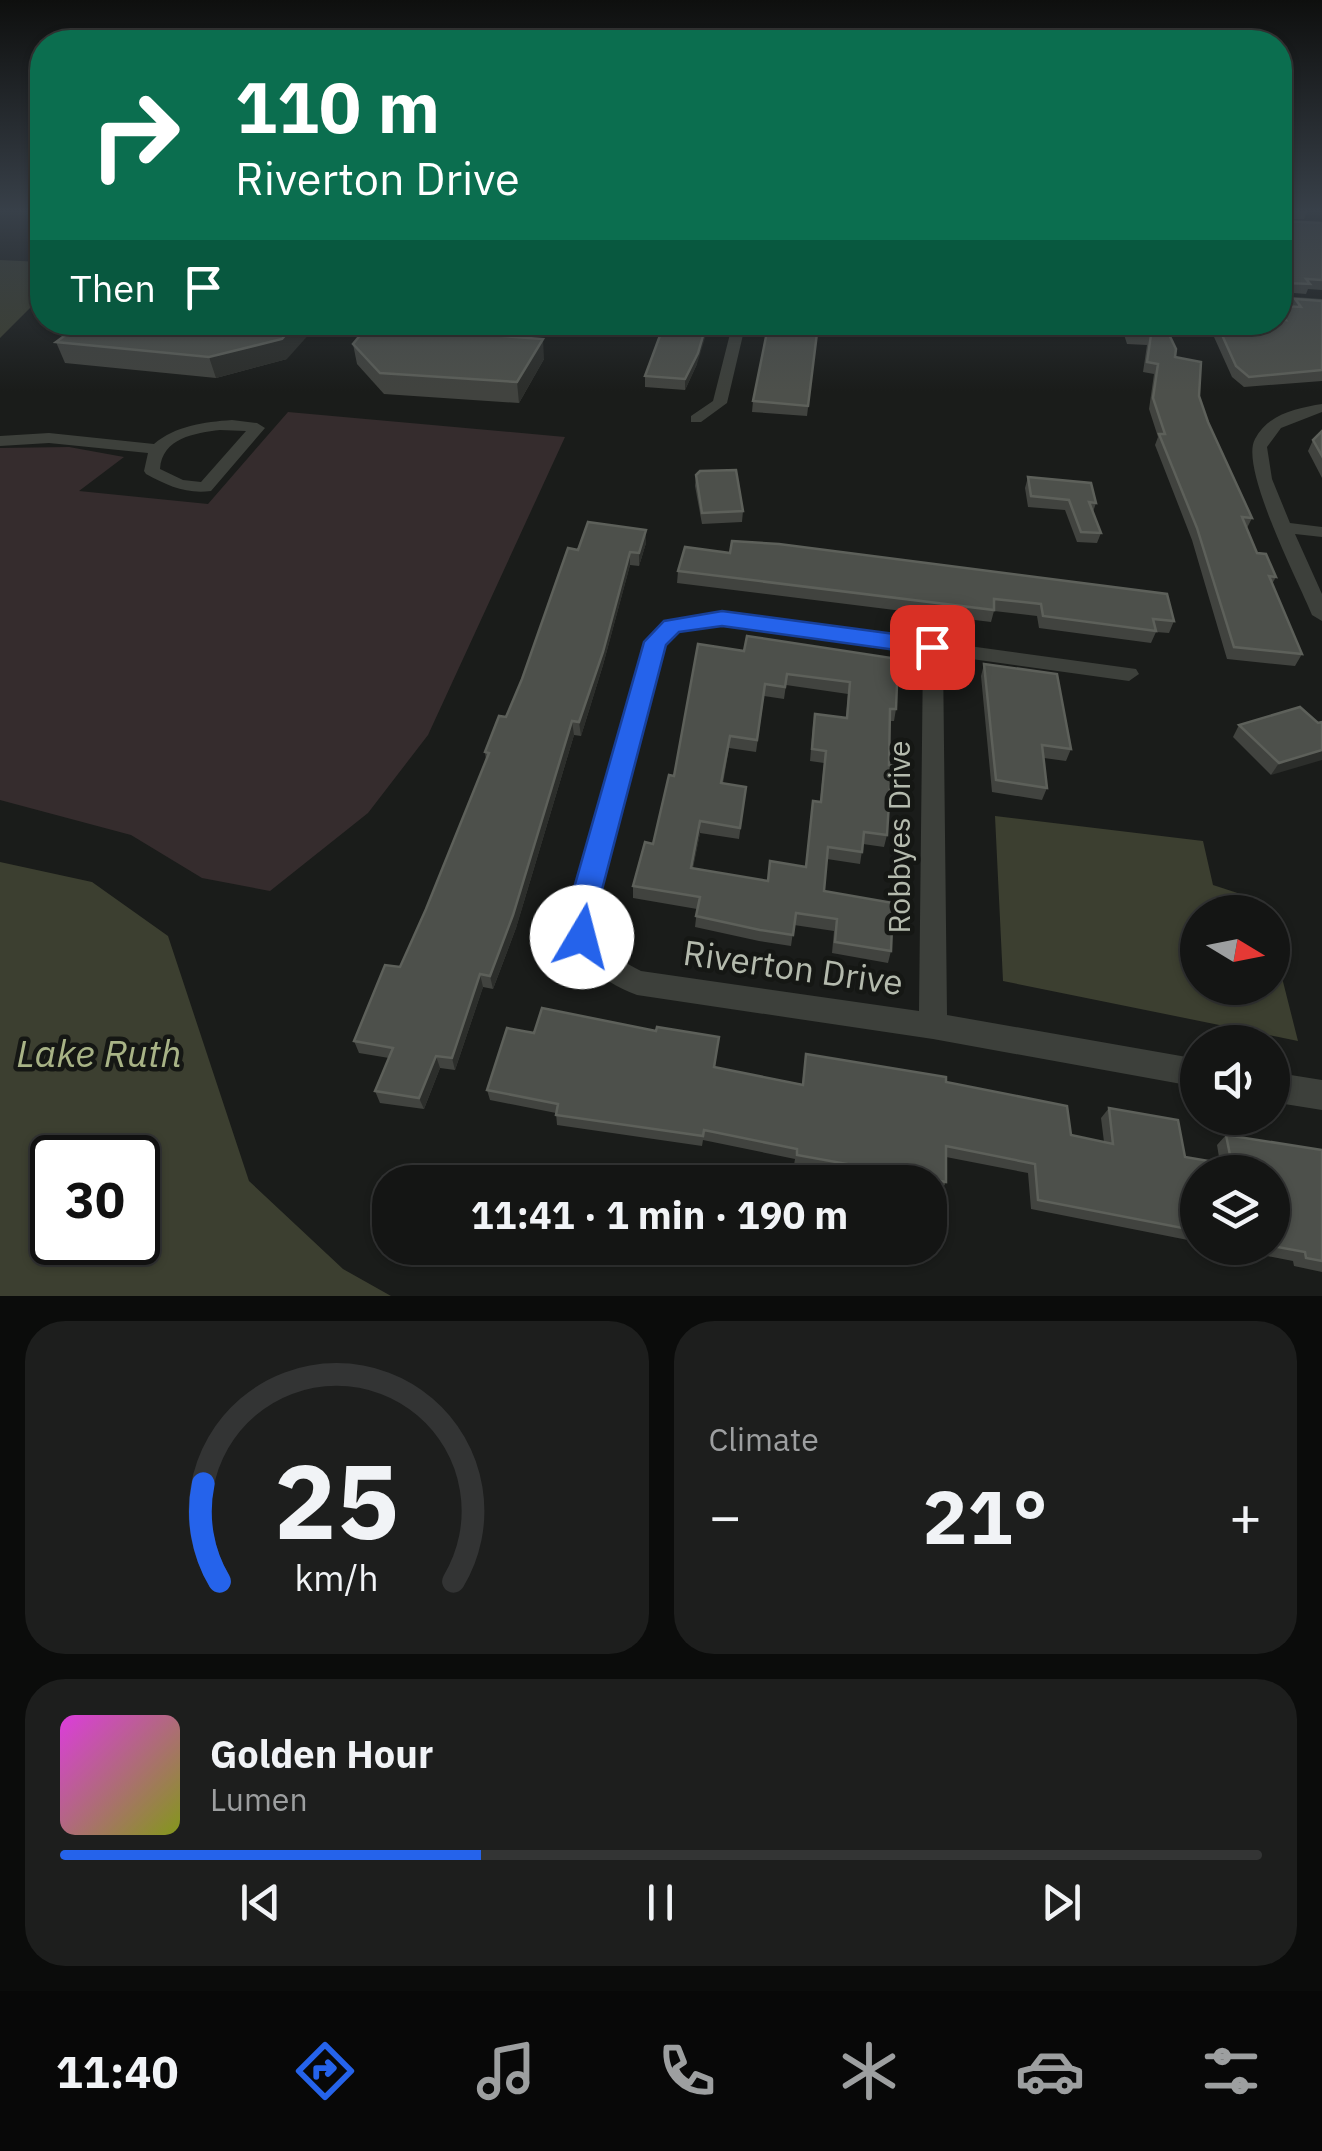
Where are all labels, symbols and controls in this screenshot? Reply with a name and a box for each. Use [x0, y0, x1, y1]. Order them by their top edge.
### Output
text: 110 m [235, 61, 440, 152]
icon: right [70, 70, 200, 200]
text: Riverton Drive [235, 149, 520, 207]
icon: arrive [176, 260, 231, 315]
text: Then [70, 263, 156, 312]
pin [890, 605, 975, 690]
icon: arrive [905, 620, 960, 675]
street label: Robbyes Drive [879, 741, 918, 933]
position arrow [530, 885, 634, 989]
north arrow [1180, 895, 1290, 1005]
map controls [1180, 895, 1290, 1265]
street label: Riverton Drive [680, 929, 906, 1005]
button: sound [1180, 1025, 1290, 1135]
water label: Lake Ruth [16, 1028, 182, 1077]
speed limit sign: 30 [30, 1135, 160, 1265]
button: layers [1180, 1155, 1290, 1265]
text: 11:41 · 1 min · 190 m [471, 1190, 848, 1239]
text: Climate [709, 1418, 819, 1460]
text: 25 [274, 1432, 399, 1568]
text: 21° [923, 1467, 1048, 1565]
text: − [709, 1480, 742, 1551]
text: + [1229, 1480, 1262, 1551]
text: km/h [295, 1554, 379, 1601]
text: Golden Hour [210, 1729, 433, 1778]
text: Lumen [210, 1778, 308, 1820]
icon: previous [233, 1875, 288, 1930]
icon: pause [633, 1875, 688, 1930]
icon: next [1034, 1875, 1089, 1930]
icon: directions [290, 2036, 360, 2106]
icon: music [471, 2036, 541, 2106]
icon: phone [652, 2036, 722, 2106]
icon: climate [834, 2036, 904, 2106]
icon: car [1015, 2036, 1085, 2106]
icon: filters [1196, 2036, 1266, 2106]
text: 11:40 [56, 2042, 179, 2100]

